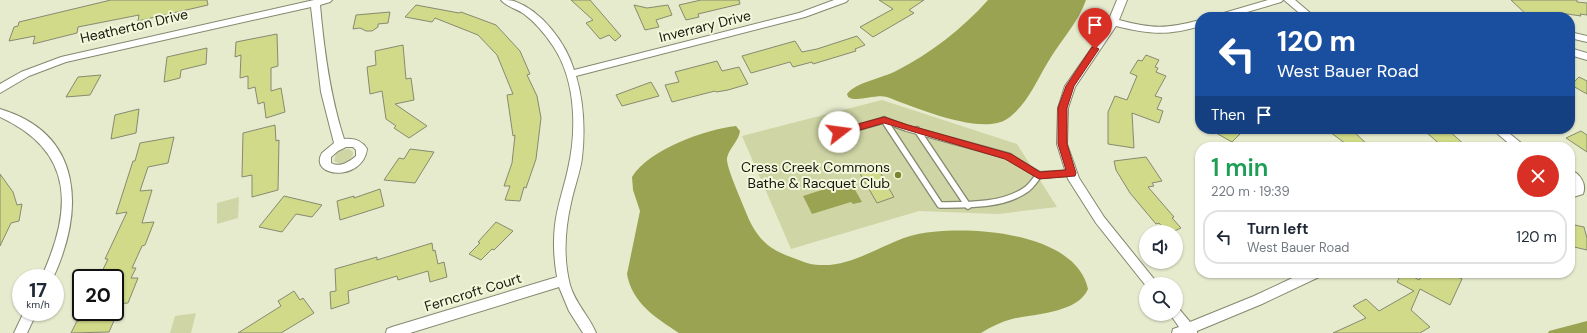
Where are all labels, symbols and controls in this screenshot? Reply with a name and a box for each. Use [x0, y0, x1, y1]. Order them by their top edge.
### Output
street label: Heatherton Drive [78, 5, 190, 47]
street label: Inverrary Drive [657, 6, 753, 46]
pin [1078, 8, 1112, 49]
icon: arrive [1084, 14, 1106, 36]
text: 120 m [1277, 23, 1356, 60]
icon: left [1211, 28, 1263, 80]
text: West Bauer Road [1277, 59, 1419, 83]
icon: arrive [1253, 104, 1275, 126]
text: Then [1211, 105, 1245, 125]
position arrow [818, 111, 860, 153]
text: 1 min [1211, 152, 1268, 183]
button: close [1517, 155, 1559, 197]
place label: Cress Creek Commons Bathe & Racquet Club [741, 158, 890, 192]
marker: Cress Creek Commons Bathe & Racquet Club [893, 170, 903, 180]
text: 220 m · 19:39 [1211, 183, 1290, 200]
text: Turn left [1247, 219, 1308, 239]
map controls [1139, 225, 1183, 321]
button: sound [1139, 225, 1183, 269]
icon: left [1213, 226, 1235, 248]
text: 120 m [1516, 227, 1557, 247]
text: West Bauer Road [1247, 239, 1349, 256]
speed limit sign: 20 [72, 269, 124, 321]
street label: Ferncroft Court [422, 269, 524, 315]
text: 17 [29, 277, 47, 303]
button: search [1139, 277, 1183, 321]
text: km/h [26, 298, 50, 311]

